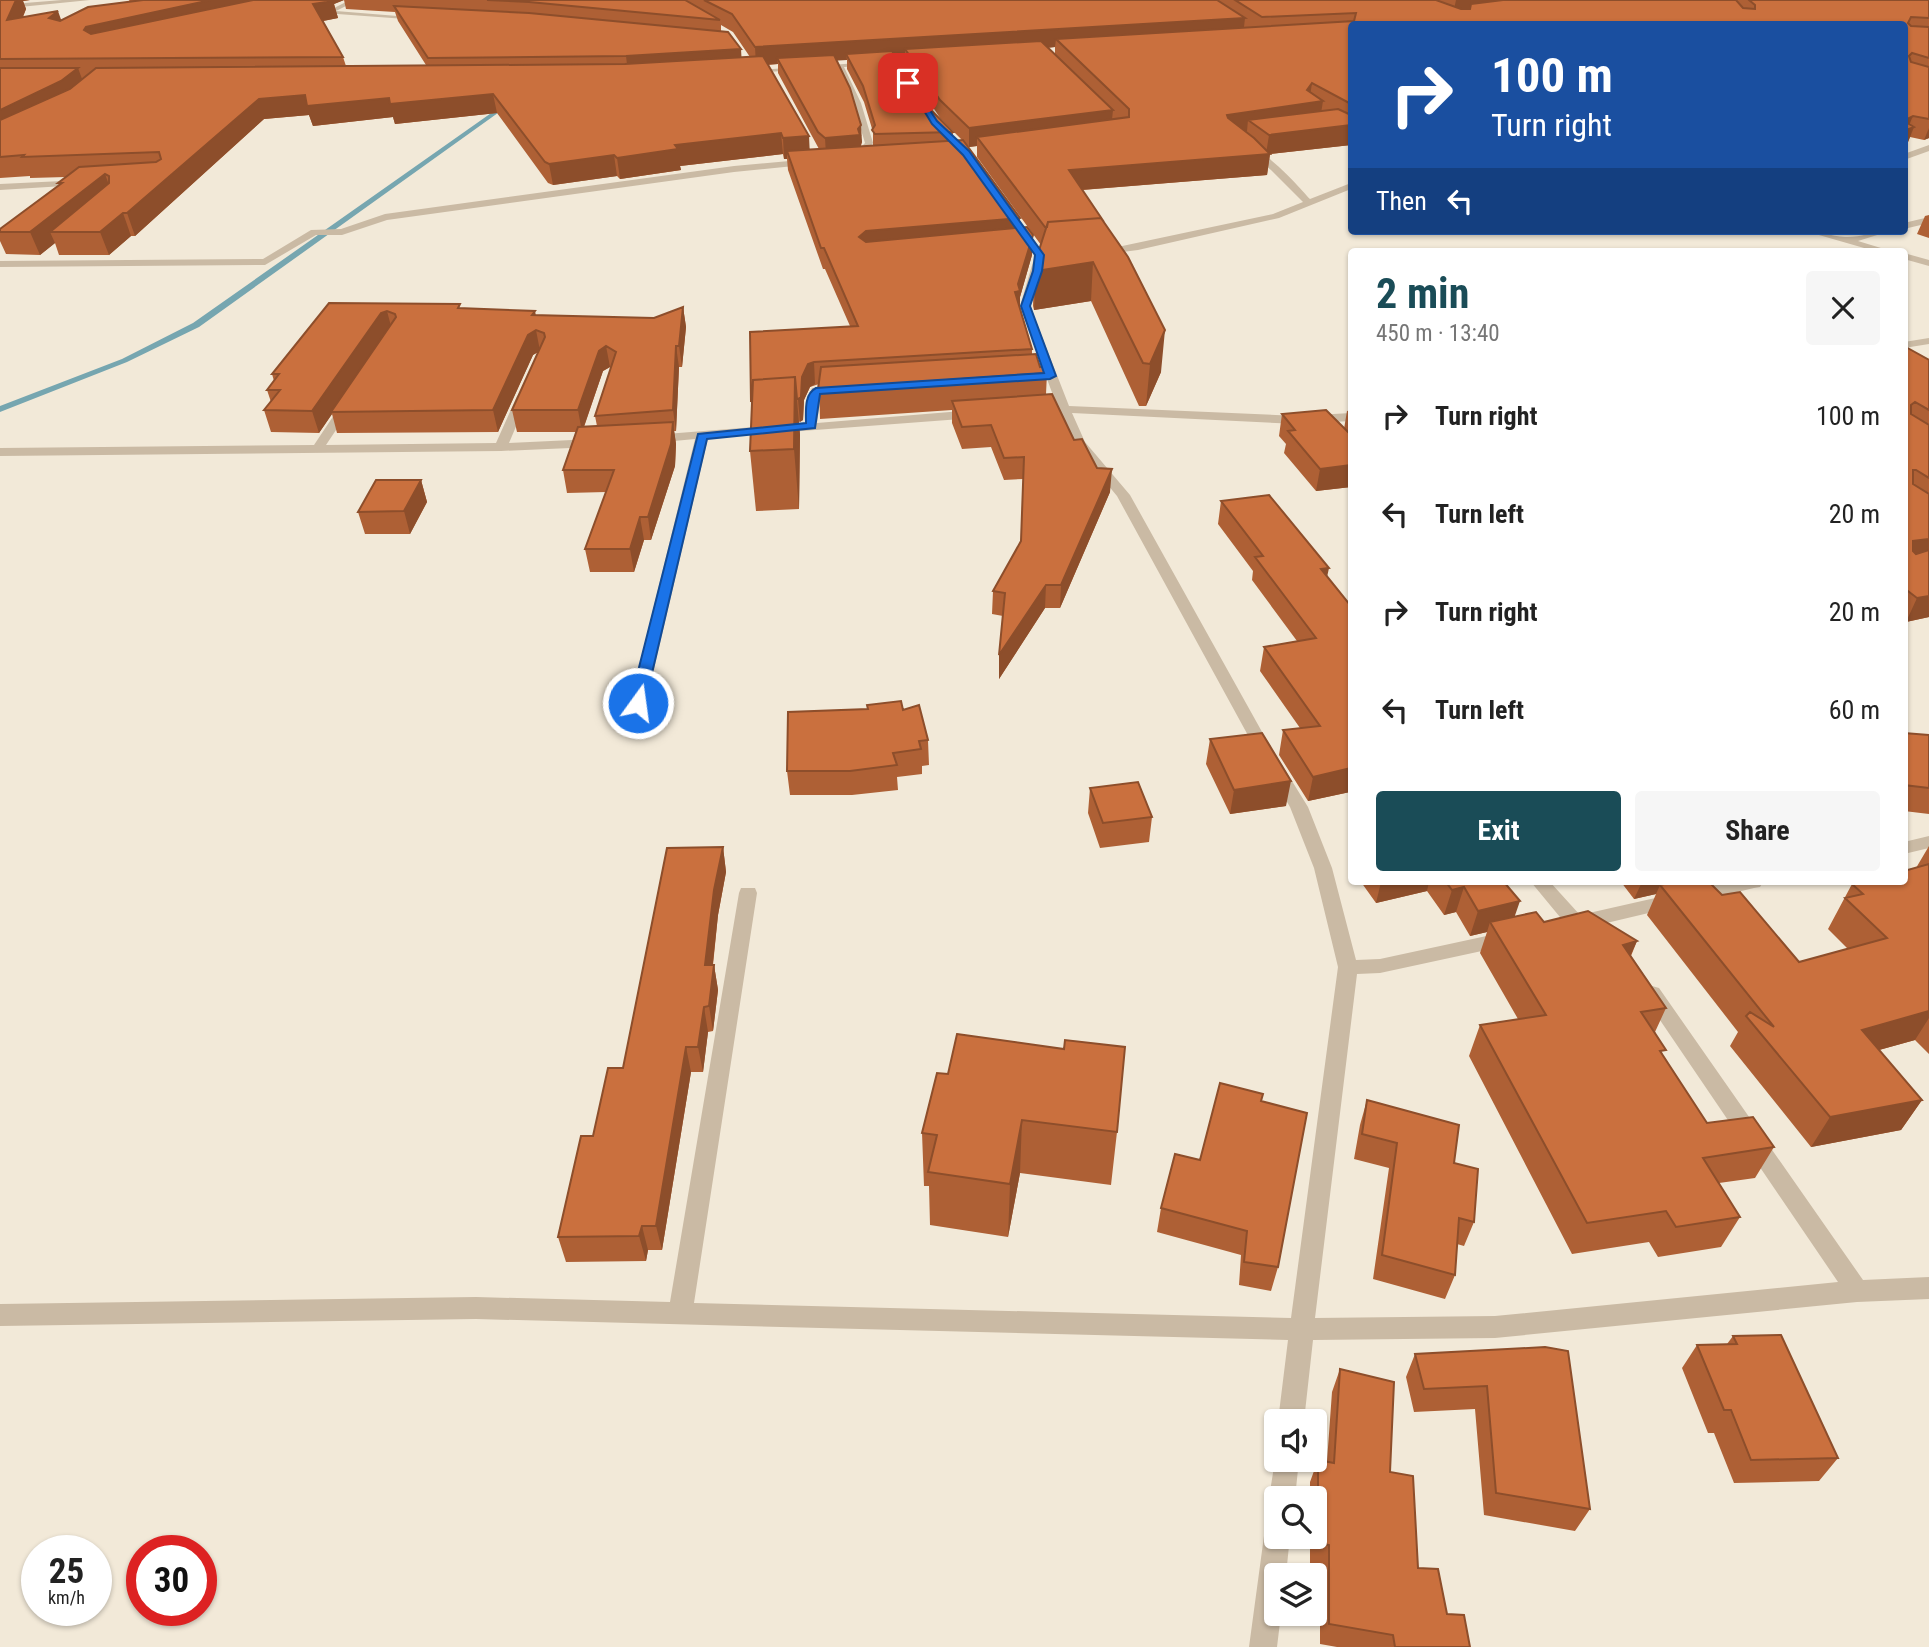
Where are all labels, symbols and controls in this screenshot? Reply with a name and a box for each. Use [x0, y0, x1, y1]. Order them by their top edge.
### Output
text: 100 m [1491, 47, 1613, 104]
icon: right [1376, 49, 1467, 140]
pin [878, 53, 938, 113]
icon: arrive [889, 64, 927, 102]
text: Turn right [1491, 106, 1612, 144]
icon: left [1441, 182, 1479, 220]
text: Then [1376, 186, 1427, 216]
text: 2 min [1376, 269, 1469, 318]
button: close [1806, 271, 1880, 345]
text: 450 m · 13:40 [1376, 320, 1500, 347]
icon: right [1376, 397, 1414, 435]
text: Turn right [1435, 401, 1537, 431]
text: 100 m [1816, 401, 1880, 431]
icon: left [1376, 495, 1414, 533]
text: Turn left [1435, 499, 1524, 529]
text: 20 m [1829, 499, 1880, 529]
icon: right [1376, 593, 1414, 631]
text: Turn right [1435, 597, 1537, 627]
text: 20 m [1829, 597, 1880, 627]
position arrow [601, 666, 675, 740]
icon: left [1376, 691, 1414, 729]
text: Turn left [1435, 695, 1524, 725]
text: 60 m [1829, 695, 1880, 725]
button: Exit [1376, 791, 1621, 871]
button: Share [1635, 791, 1880, 871]
map controls [1264, 1409, 1327, 1626]
button: sound [1264, 1409, 1327, 1472]
button: search [1264, 1486, 1327, 1549]
speed limit sign: 30 [126, 1535, 217, 1626]
text: 25 [49, 1551, 84, 1592]
button: layers [1264, 1563, 1327, 1626]
text: km/h [48, 1587, 85, 1608]

